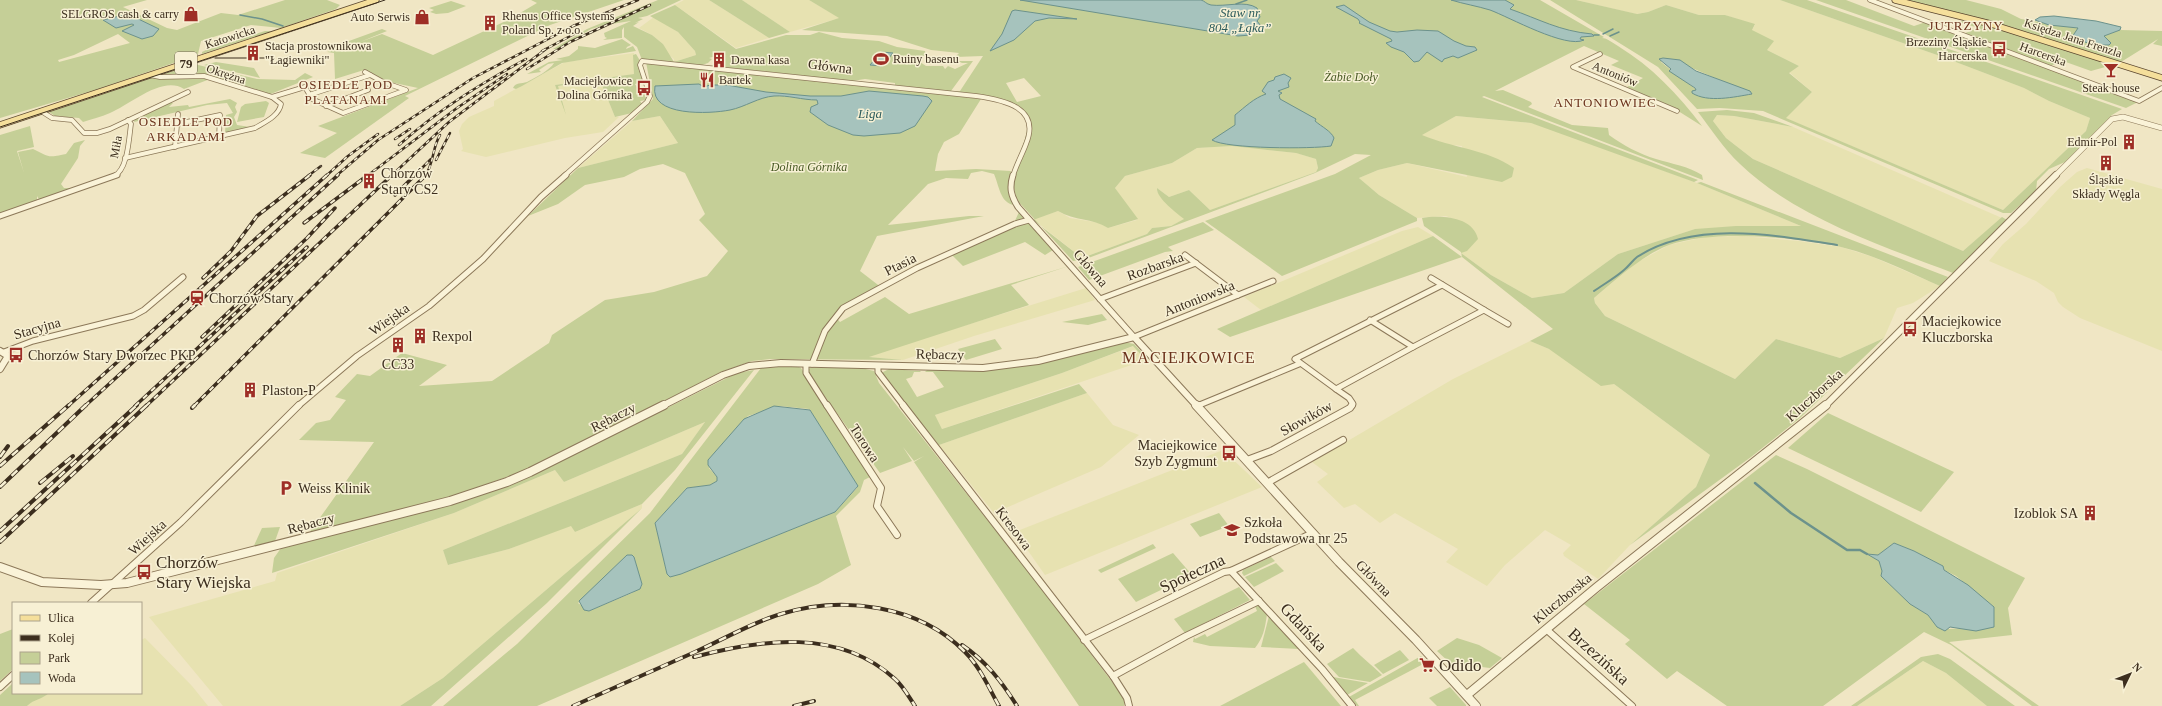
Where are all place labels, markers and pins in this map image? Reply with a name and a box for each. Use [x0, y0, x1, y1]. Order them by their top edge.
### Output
shop icon: SELGROS cash & carry [182, 5, 200, 23]
place label: SELGROS cash & carry [61, 7, 179, 21]
shop icon: Auto Serwis [413, 8, 431, 26]
place label: Rhenus Office Systems Poland Sp. z o.o. [502, 9, 615, 37]
place label: Auto Serwis [350, 10, 410, 24]
building icon: Rhenus Office Systems Poland Sp. z o.o. [481, 14, 499, 32]
place label: Brzeziny Śląskie Harcerska [1906, 35, 1988, 63]
place label: Stacja prostownikowa "Łagiewniki" [265, 39, 372, 67]
bus stop icon: Brzeziny Śląskie Harcerska [1990, 40, 2008, 58]
building icon: Stacja prostownikowa "Łagiewniki" [244, 44, 262, 62]
sports icon: Ruiny basenu [872, 50, 890, 68]
building icon: Dawna kasa [710, 51, 728, 69]
place label: Ruiny basenu [893, 52, 959, 66]
place label: Dawna kasa [731, 53, 790, 67]
bar icon: Steak house [2102, 61, 2120, 79]
restaurant icon: Bartek [698, 71, 716, 89]
place label: Bartek [719, 73, 751, 87]
place label: Maciejkowice Dolina Górnika [557, 74, 633, 102]
bus stop icon: Maciejkowice Dolina Górnika [635, 79, 653, 97]
place label: Steak house [2082, 81, 2140, 95]
building icon: Edmir-Pol [2120, 133, 2138, 151]
place label: Edmir-Pol [2067, 135, 2118, 149]
building icon: Śląskie Składy Węgla [2097, 154, 2115, 172]
place label: Chorzów Stary CS2 [381, 166, 438, 197]
building icon: Chorzów Stary CS2 [360, 172, 378, 190]
place label: Śląskie Składy Węgla [2072, 173, 2140, 201]
station icon: Chorzów Stary [188, 289, 206, 307]
place label: Chorzów Stary [209, 291, 293, 306]
place label: Maciejkowice Kluczborska [1922, 314, 2001, 345]
bus stop icon: Maciejkowice Kluczborska [1901, 320, 1919, 338]
building icon: Rexpol [411, 327, 429, 345]
place label: Rexpol [432, 329, 473, 344]
building icon: CC33 [389, 336, 407, 354]
bus stop icon: Chorzów Stary Dworzec PKP [7, 346, 25, 364]
place label: Chorzów Stary Dworzec PKP [28, 348, 196, 363]
place label: CC33 [382, 357, 414, 372]
building icon: Plaston-P [241, 381, 259, 399]
place label: Plaston-P [262, 383, 316, 398]
place label: Maciejkowice Szyb Zygmunt [1134, 438, 1217, 469]
bus stop icon: Maciejkowice Szyb Zygmunt [1220, 444, 1238, 462]
parking icon: Weiss Klinik [277, 479, 295, 497]
place label: Weiss Klinik [298, 481, 370, 496]
building icon: Izoblok SA [2081, 504, 2099, 522]
place label: Izoblok SA [2014, 506, 2079, 521]
place label: Szkoła Podstawowa nr 25 [1244, 515, 1347, 546]
school or university icon: Szkoła Podstawowa nr 25 [1223, 521, 1241, 539]
place label: Chorzów Stary Wiejska [156, 553, 251, 592]
bus stop icon: Chorzów Stary Wiejska [135, 563, 153, 581]
supermarket icon: Odido [1418, 656, 1436, 674]
place label: Odido [1439, 656, 1482, 675]

